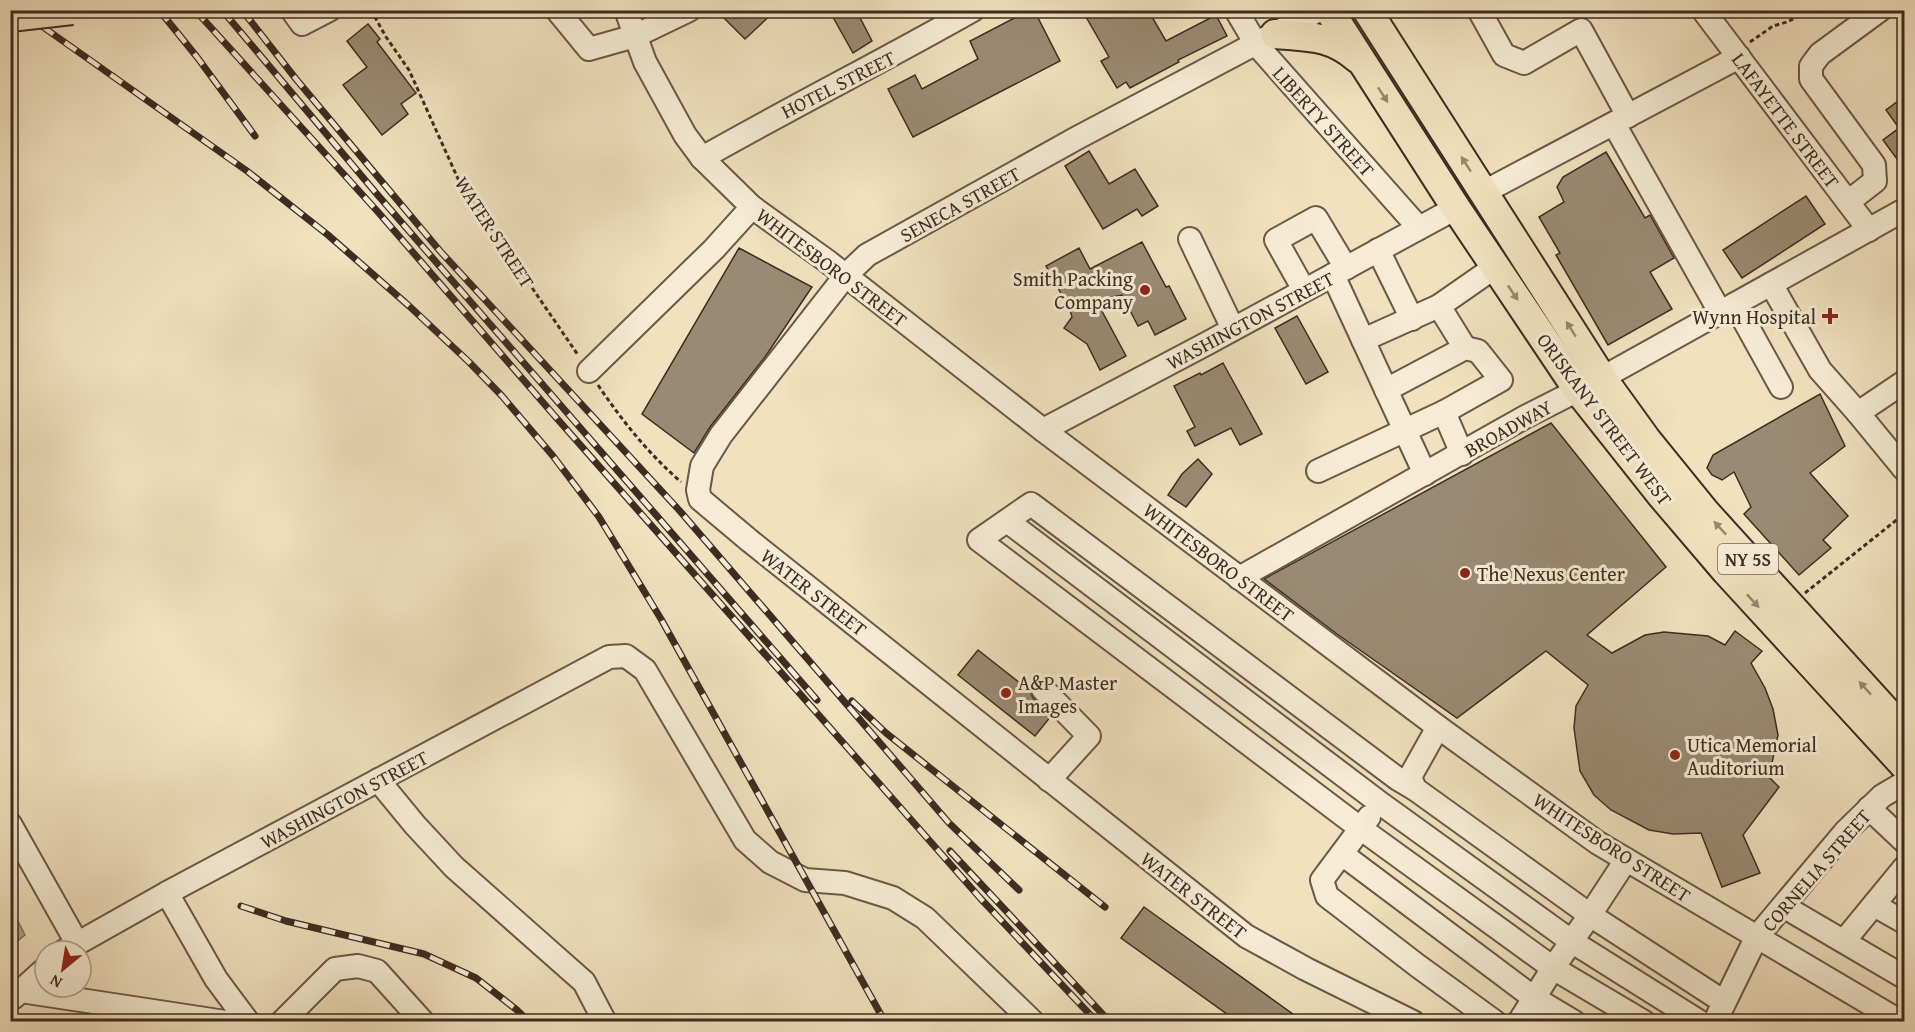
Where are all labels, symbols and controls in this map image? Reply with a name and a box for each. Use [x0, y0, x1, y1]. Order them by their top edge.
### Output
street label: HOTEL STREET [776, 43, 900, 125]
street label: LAFAYETTE STREET [1725, 46, 1847, 194]
street label: LIBERTY STREET [1266, 59, 1382, 183]
one-way arrow [1377, 87, 1388, 103]
one-way arrow [1461, 156, 1472, 172]
street label: SENECA STREET [894, 159, 1026, 249]
street label: WATER STREET [448, 171, 542, 293]
street label: WHITESBORO STREET [750, 200, 914, 334]
street label: WASHINGTON STREET [1161, 263, 1339, 377]
place label: Smith Packing Company [1013, 264, 1133, 316]
marker: Smith Packing Company [1138, 283, 1152, 297]
one-way arrow [1507, 285, 1519, 301]
place label: Wynn Hospital [1692, 302, 1816, 331]
marker: Wynn Hospital [1821, 307, 1839, 325]
one-way arrow [1565, 321, 1576, 337]
street label: ORISKANY STREET WEST [1530, 327, 1680, 511]
street label: BROADWAY [1459, 392, 1557, 464]
street label: WHITESBORO STREET [1137, 495, 1301, 629]
one-way arrow [1713, 521, 1727, 536]
street label: WATER STREET [755, 541, 873, 643]
road number: NY 5S [1718, 544, 1778, 574]
place label: The Nexus Center [1477, 559, 1625, 588]
marker: The Nexus Center [1458, 566, 1472, 580]
one-way arrow [1746, 593, 1760, 608]
place label: A&P Master Images [1018, 668, 1117, 720]
one-way arrow [1859, 681, 1872, 696]
marker: A&P Master Images [999, 686, 1013, 700]
place label: Utica Memorial Auditorium [1687, 730, 1817, 782]
street label: WASHINGTON STREET [255, 742, 433, 856]
marker: Utica Memorial Auditorium [1668, 748, 1682, 762]
street label: WHITESBORO STREET [1527, 785, 1697, 909]
street label: CORNELIA STREET [1755, 802, 1877, 938]
street label: WATER STREET [1135, 844, 1253, 946]
north arrow [33, 939, 93, 999]
text: N [45, 969, 66, 995]

